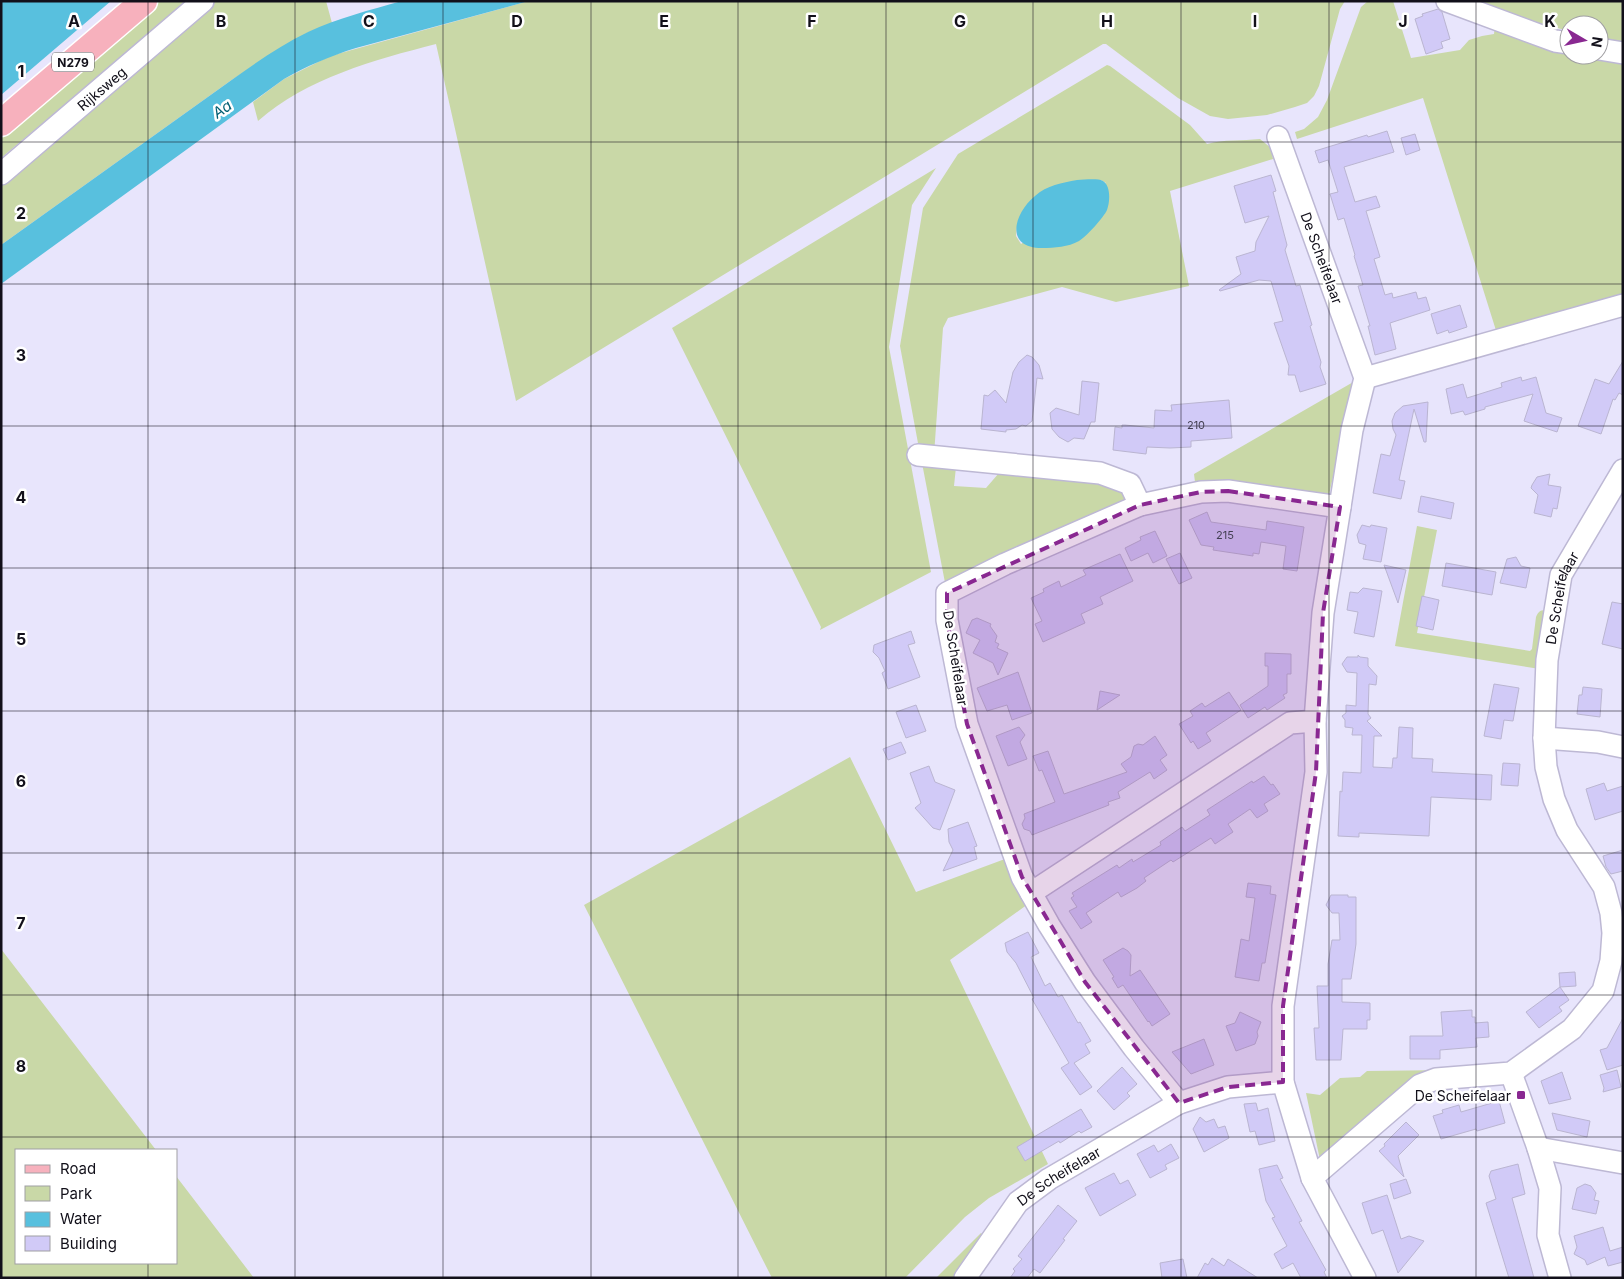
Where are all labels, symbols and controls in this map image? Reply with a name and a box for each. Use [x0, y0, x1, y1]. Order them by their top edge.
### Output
text: A [68, 11, 80, 31]
text: B [216, 11, 226, 31]
text: C [363, 11, 375, 31]
text: D [511, 11, 523, 31]
text: E [659, 11, 669, 31]
text: F [807, 11, 817, 31]
text: G [954, 11, 966, 31]
text: H [1101, 11, 1113, 31]
text: I [1253, 11, 1257, 31]
text: J [1398, 11, 1408, 31]
text: K [1544, 11, 1556, 31]
north arrow [1559, 15, 1609, 65]
text: N [1588, 36, 1607, 49]
road number: N279 [52, 52, 94, 72]
text: 1 [18, 61, 24, 81]
street label: Rijksweg [73, 63, 129, 114]
water label: Aa [208, 96, 235, 123]
text: 2 [16, 203, 26, 223]
street label: De Scheifelaar [1298, 210, 1346, 306]
text: 3 [16, 345, 26, 365]
house number: 210 [1187, 418, 1205, 432]
text: 4 [16, 487, 27, 507]
house number: 215 [1216, 528, 1234, 542]
street label: De Scheifelaar [1541, 548, 1582, 646]
street label: De Scheifelaar [940, 609, 972, 707]
text: 5 [16, 629, 26, 649]
text: 6 [16, 771, 26, 791]
text: 7 [16, 913, 26, 933]
text: 8 [16, 1056, 26, 1076]
place label: De Scheifelaar [1415, 1087, 1511, 1104]
marker: De Scheifelaar [1515, 1089, 1527, 1101]
street label: De Scheifelaar [1013, 1142, 1103, 1209]
legend [15, 1149, 178, 1264]
text: Road [60, 1159, 96, 1178]
text: Park [60, 1184, 93, 1203]
text: Water [60, 1209, 102, 1228]
text: Building [60, 1234, 117, 1253]

